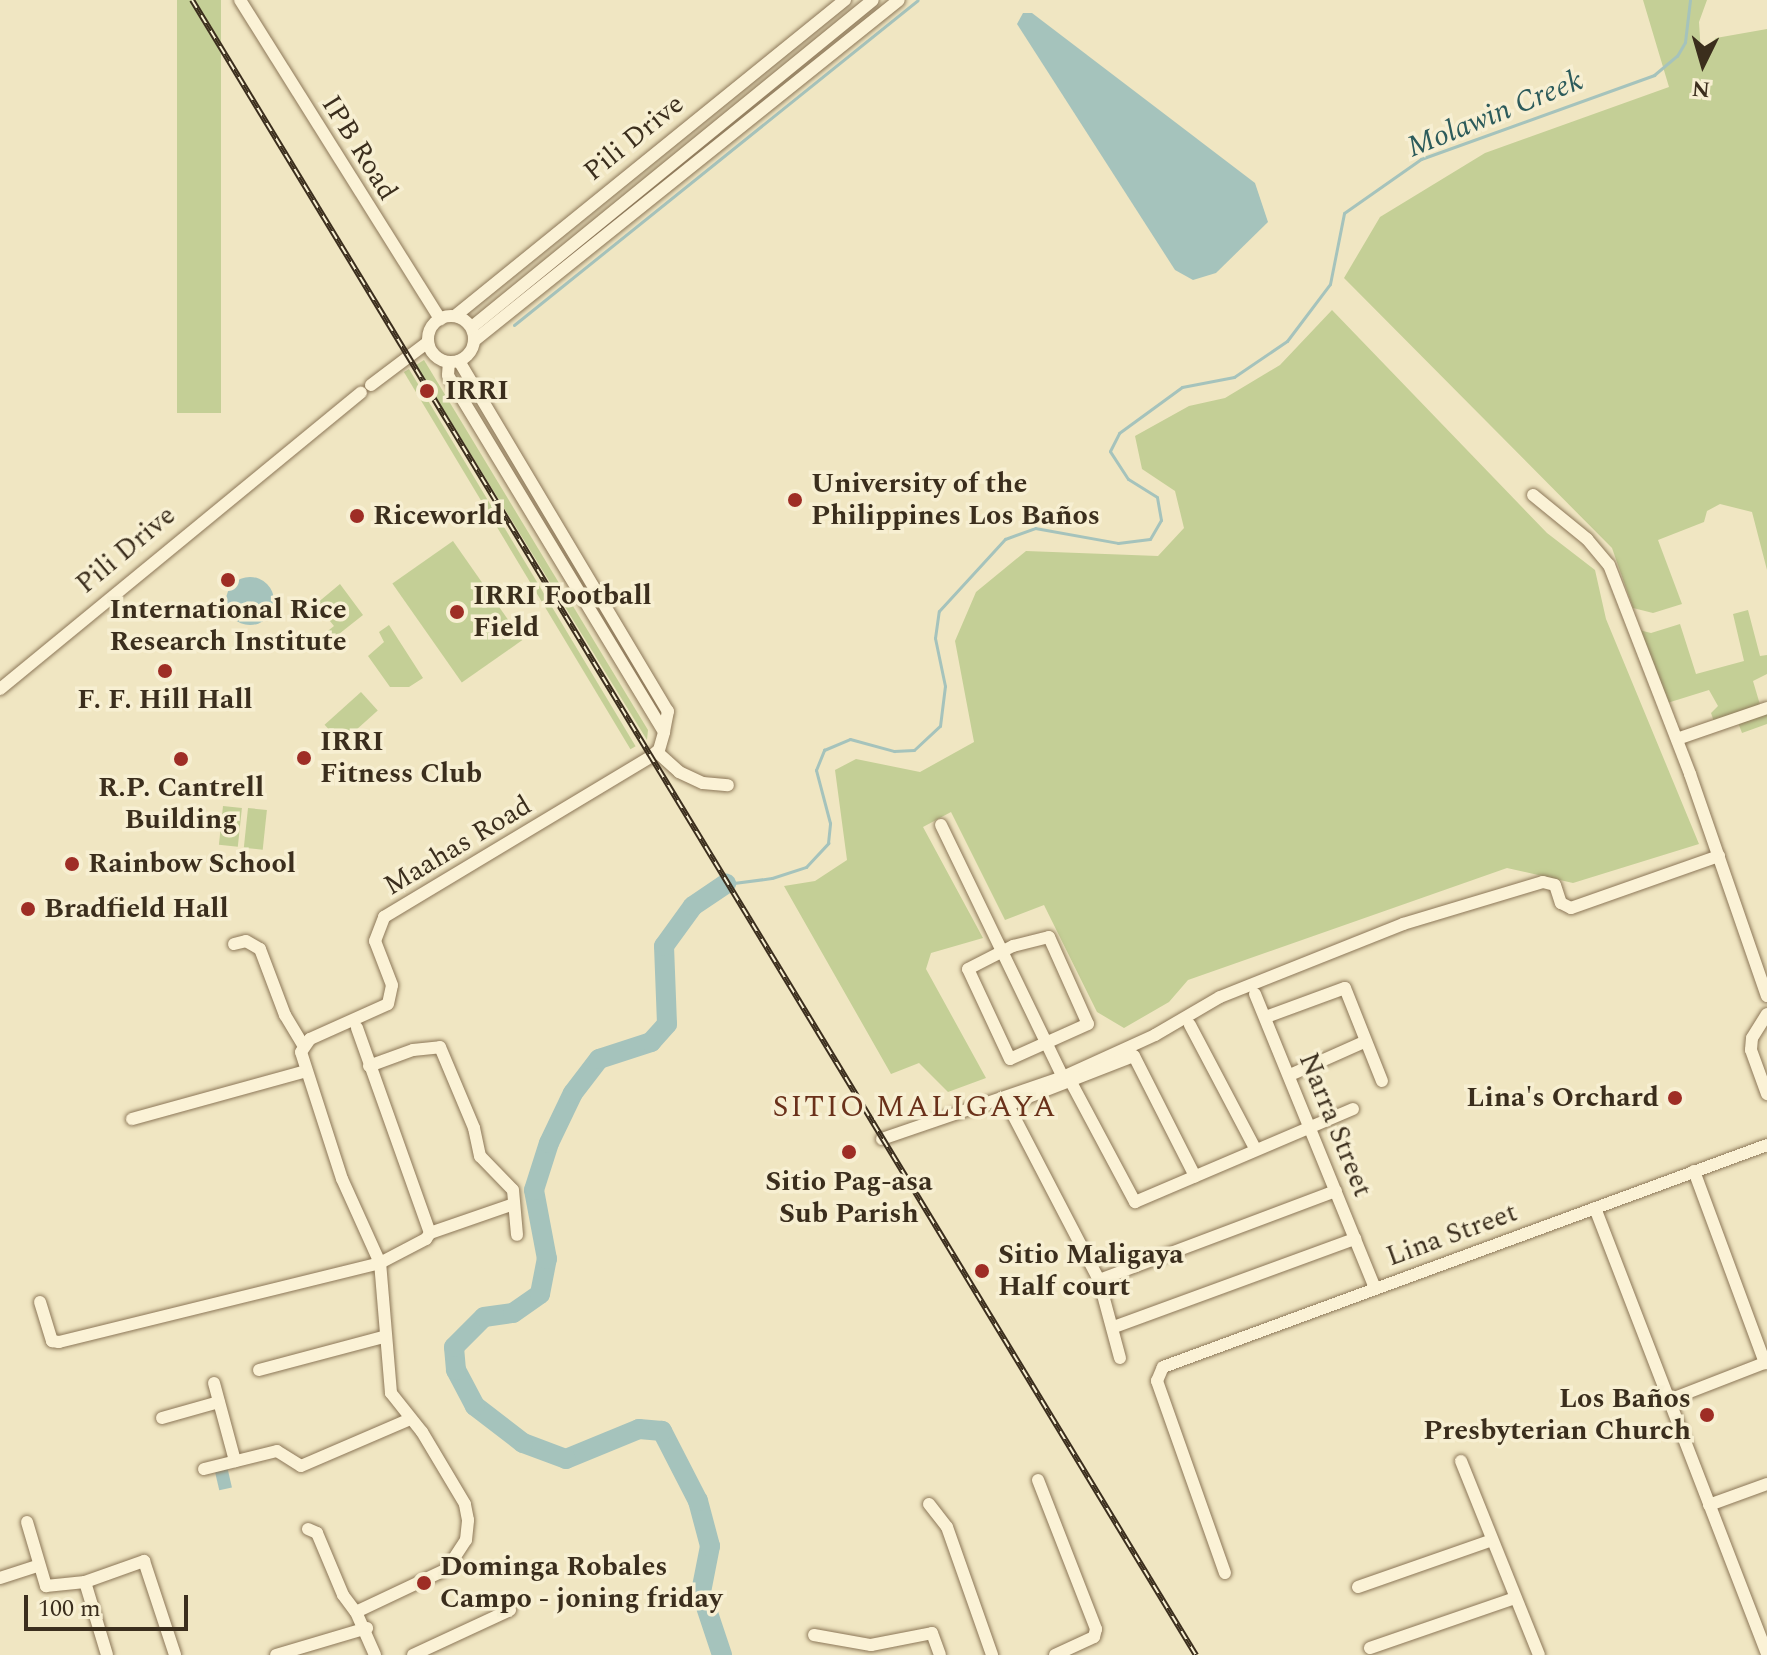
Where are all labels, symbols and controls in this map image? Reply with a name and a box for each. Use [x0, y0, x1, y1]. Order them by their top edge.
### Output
north arrow [1663, 24, 1743, 104]
water label: Molawin Creek [1402, 62, 1588, 166]
text: N [1690, 71, 1711, 106]
street label: Pili Drive [577, 87, 691, 189]
street label: IPB Road [314, 89, 404, 207]
place label: IRRI [445, 374, 509, 408]
marker: IRRI [416, 380, 438, 402]
place label: University of the Philippines Los Baños [811, 467, 1100, 533]
marker: University of the Philippines Los Baños [786, 491, 804, 509]
street label: Pili Drive [70, 499, 182, 601]
place label: Riceworld [373, 499, 503, 533]
marker: Riceworld [348, 507, 366, 525]
marker: International Rice Research Institute [219, 571, 237, 589]
place label: IRRI Football Field [473, 579, 652, 645]
place label: International Rice Research Institute [109, 593, 347, 659]
marker: IRRI Football Field [448, 603, 466, 621]
marker: F. F. Hill Hall [156, 662, 174, 680]
place label: F. F. Hill Hall [77, 683, 253, 717]
place label: IRRI Fitness Club [320, 725, 482, 791]
marker: IRRI Fitness Club [295, 749, 313, 767]
marker: R.P. Cantrell Building [172, 750, 190, 768]
place label: R.P. Cantrell Building [98, 771, 264, 837]
street label: Maahas Road [378, 789, 538, 903]
place label: Rainbow School [88, 847, 296, 881]
marker: Rainbow School [63, 855, 81, 873]
place label: Bradfield Hall [44, 892, 229, 926]
marker: Bradfield Hall [19, 900, 37, 918]
street label: Narra Street [1291, 1048, 1379, 1202]
place label: Lina's Orchard [1466, 1081, 1659, 1115]
district label: SITIO MALIGAYA [772, 1089, 1058, 1125]
marker: Lina's Orchard [1666, 1089, 1684, 1107]
marker: Sitio Pag-asa Sub Parish [840, 1143, 858, 1161]
place label: Sitio Pag-asa Sub Parish [765, 1165, 933, 1231]
street label: Lina Street [1382, 1196, 1522, 1274]
place label: Sitio Maligaya Half court [998, 1238, 1184, 1304]
marker: Sitio Maligaya Half court [973, 1262, 991, 1280]
place label: Los Baños Presbyterian Church [1423, 1382, 1691, 1448]
marker: Los Baños Presbyterian Church [1698, 1406, 1716, 1424]
place label: Dominga Robales Campo - joning friday [440, 1550, 722, 1616]
marker: Dominga Robales Campo - joning friday [415, 1574, 433, 1592]
scale bar [28, 1579, 192, 1629]
text: 100 m [38, 1591, 101, 1627]

